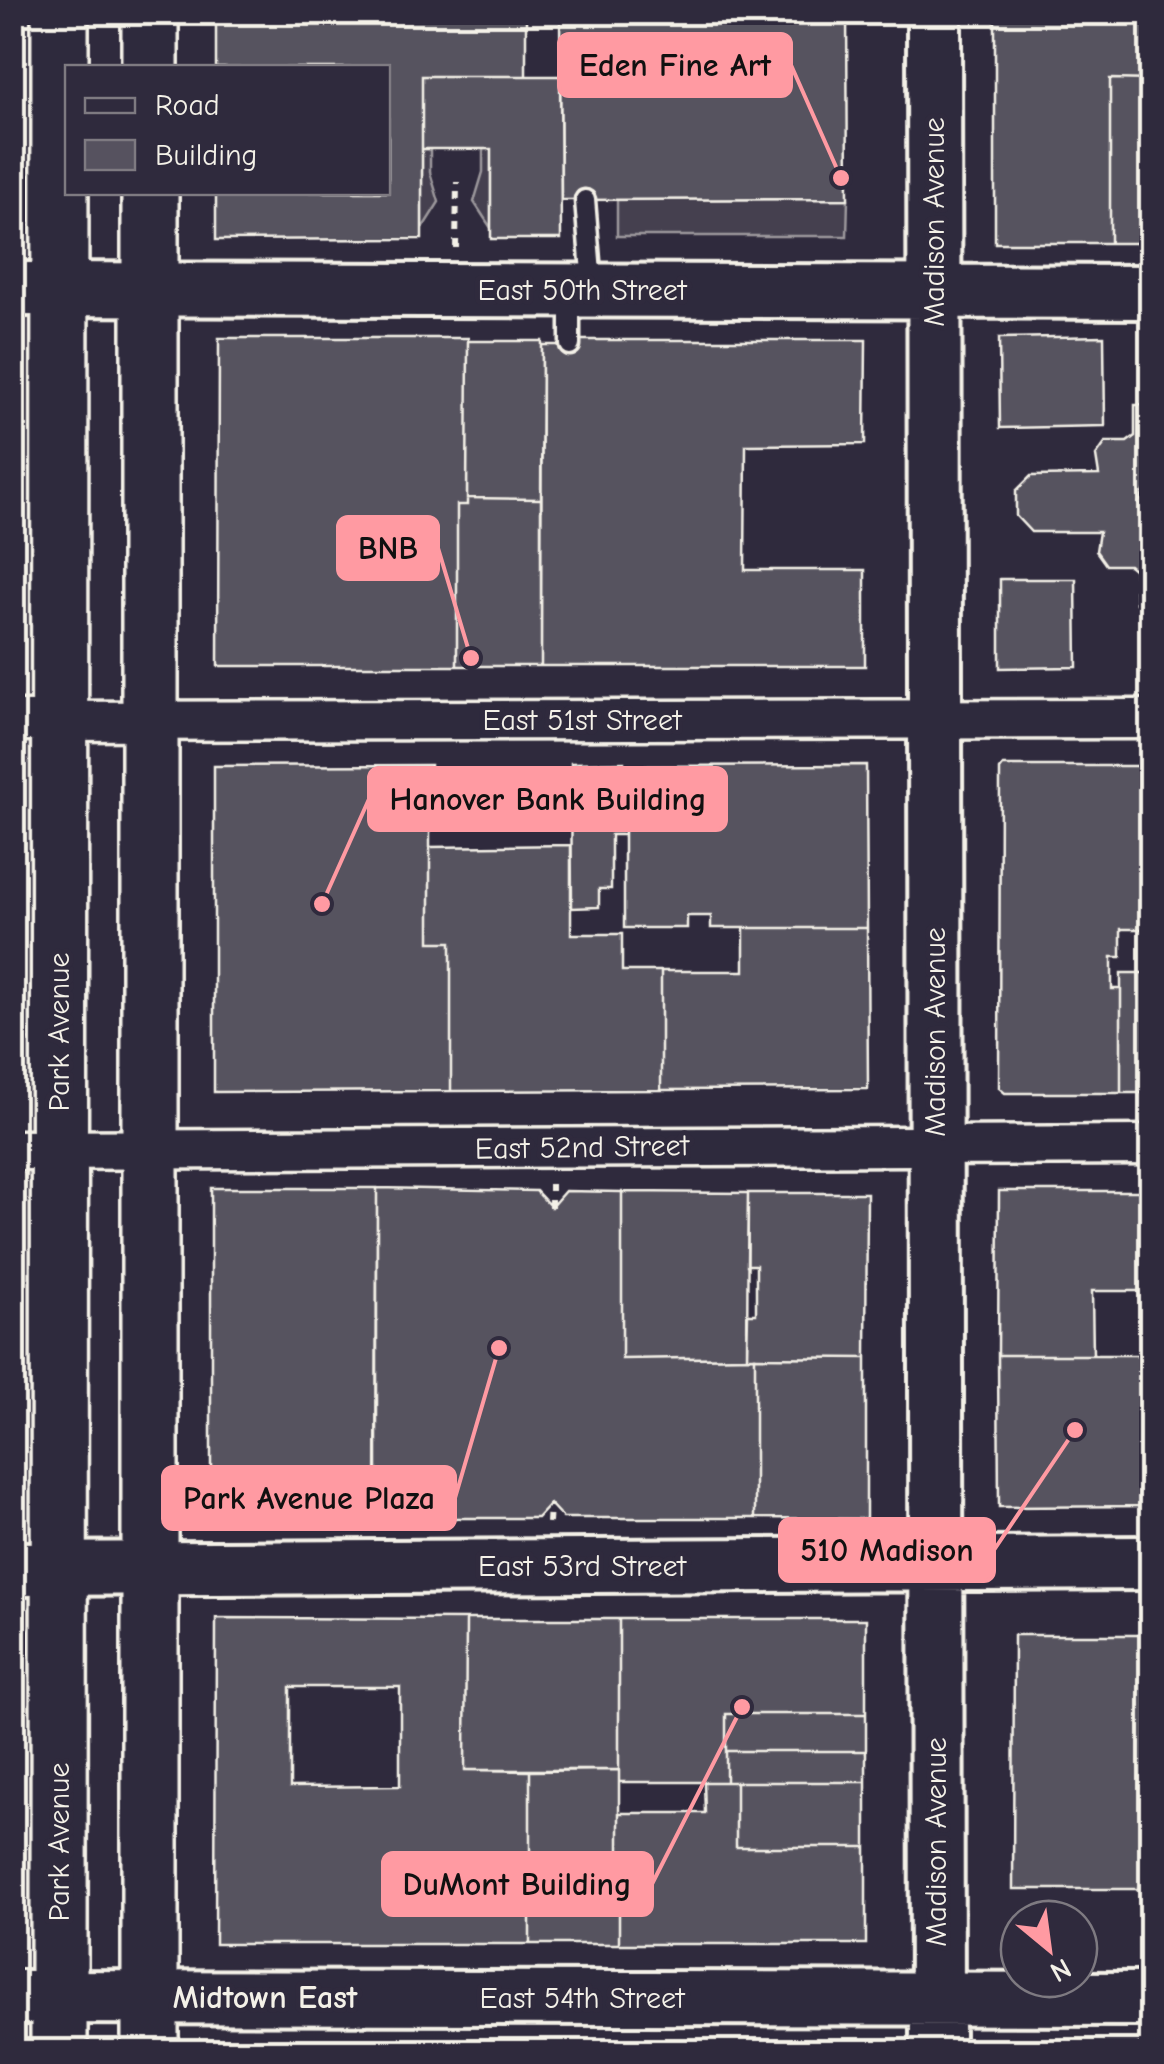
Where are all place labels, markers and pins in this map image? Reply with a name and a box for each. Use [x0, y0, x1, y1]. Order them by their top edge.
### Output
callout: Eden Fine Art [559, 34, 791, 96]
callout: BNB [338, 517, 438, 579]
callout: Hanover Bank Building [369, 768, 726, 830]
callout: Park Avenue Plaza [163, 1467, 455, 1529]
callout: 510 Madison [780, 1519, 994, 1581]
callout: DuMont Building [383, 1853, 652, 1915]

